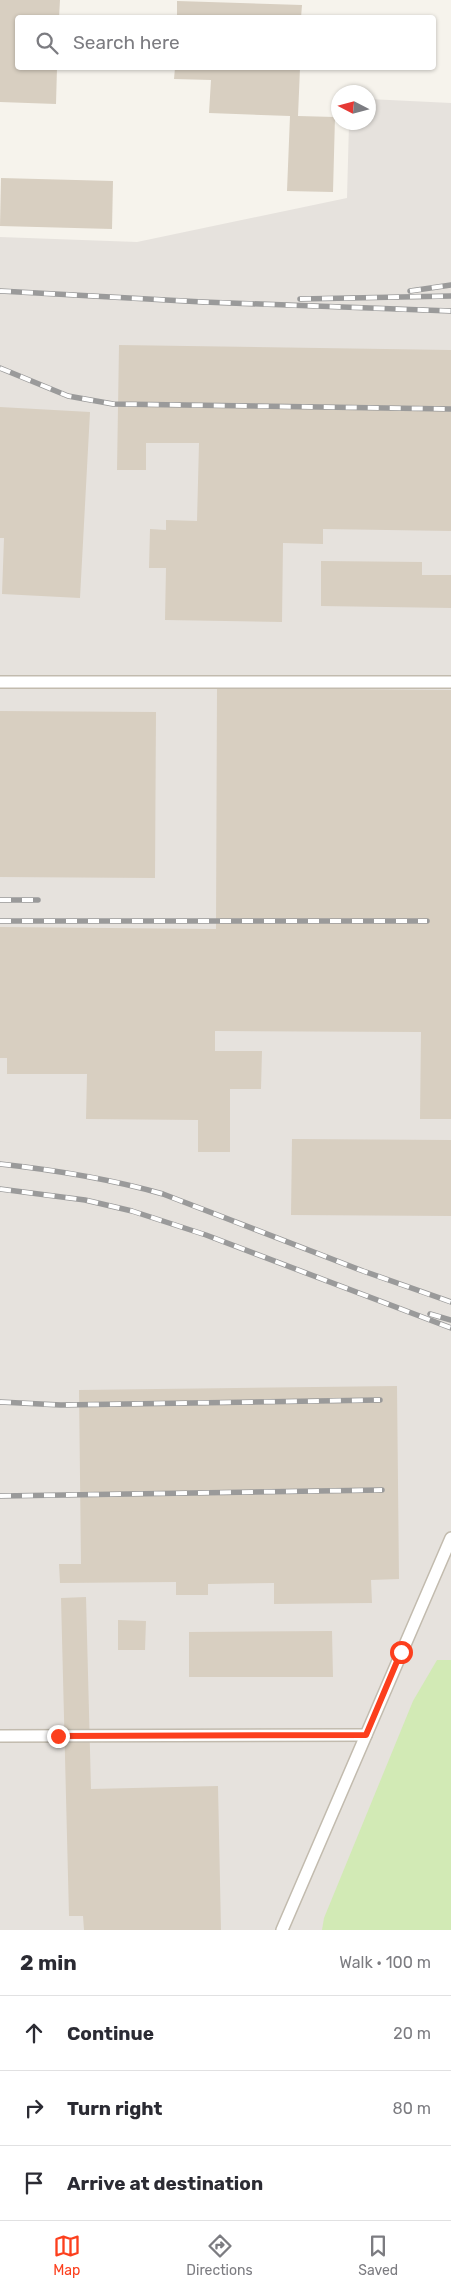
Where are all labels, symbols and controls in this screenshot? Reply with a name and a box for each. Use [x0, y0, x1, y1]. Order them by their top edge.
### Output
search box [15, 15, 436, 70]
icon: search [33, 29, 61, 57]
text: Search here [73, 31, 180, 54]
north arrow [331, 85, 376, 130]
route start [390, 1641, 413, 1664]
route end [47, 1725, 70, 1748]
text: 2 min [20, 1950, 77, 1975]
text: Walk · 100 m [339, 1953, 431, 1972]
icon: ahead [20, 2019, 48, 2047]
text: Continue [67, 2022, 154, 2045]
text: 20 m [393, 2024, 431, 2043]
icon: right [20, 2094, 48, 2122]
text: Turn right [67, 2097, 162, 2120]
text: 80 m [393, 2099, 431, 2118]
icon: arrive [20, 2169, 48, 2197]
text: Arrive at destination [67, 2172, 263, 2195]
tab: Map [53, 2232, 81, 2279]
tab: Directions [186, 2232, 253, 2279]
tab: Saved [358, 2232, 398, 2279]

